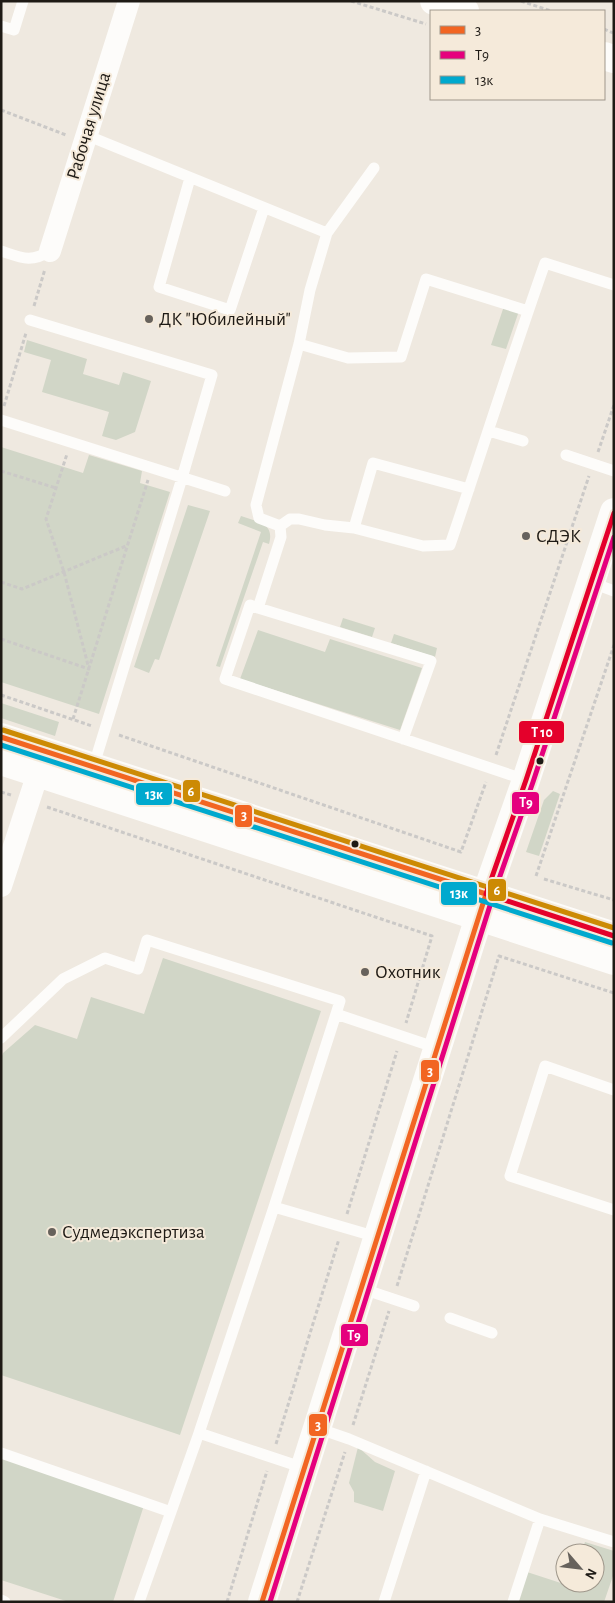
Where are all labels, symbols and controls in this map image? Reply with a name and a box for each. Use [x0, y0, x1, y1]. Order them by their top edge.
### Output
legend [430, 10, 605, 100]
text: 3 [475, 23, 481, 38]
text: Т9 [475, 48, 489, 63]
street label: Рабочая улица [64, 70, 114, 182]
text: 13к [475, 73, 493, 88]
place label: ДК "Юбилейный" [159, 310, 291, 329]
marker: ДК "Юбилейный" [143, 313, 155, 325]
place label: СДЭК [536, 527, 581, 546]
marker: СДЭК [520, 530, 532, 542]
line badge: Т 10 [518, 720, 565, 744]
text: Т 10 [531, 726, 553, 740]
unlabelled marker [535, 756, 545, 766]
line badge: 6 [182, 779, 201, 803]
line badge: 13к [135, 782, 173, 806]
text: 6 [188, 785, 195, 799]
text: 13к [145, 788, 163, 802]
line badge: Т9 [511, 791, 540, 815]
text: Т9 [519, 796, 533, 810]
line badge: 3 [234, 804, 253, 828]
text: 3 [241, 809, 247, 823]
unlabelled marker [350, 839, 360, 849]
line badge: 6 [487, 878, 507, 902]
line badge: 13к [440, 881, 478, 906]
text: 6 [494, 884, 501, 898]
text: 13к [450, 887, 468, 901]
place label: Охотник [375, 963, 441, 982]
marker: Охотник [359, 966, 371, 978]
line badge: 3 [420, 1059, 440, 1083]
text: 3 [427, 1065, 433, 1079]
place label: Судмедэкспертиза [62, 1223, 205, 1242]
marker: Судмедэкспертиза [46, 1226, 58, 1238]
line badge: Т9 [340, 1323, 369, 1347]
text: Т9 [347, 1329, 361, 1343]
line badge: 3 [308, 1413, 328, 1437]
text: 3 [315, 1419, 321, 1433]
north arrow [555, 1543, 605, 1593]
text: N [582, 1566, 599, 1581]

